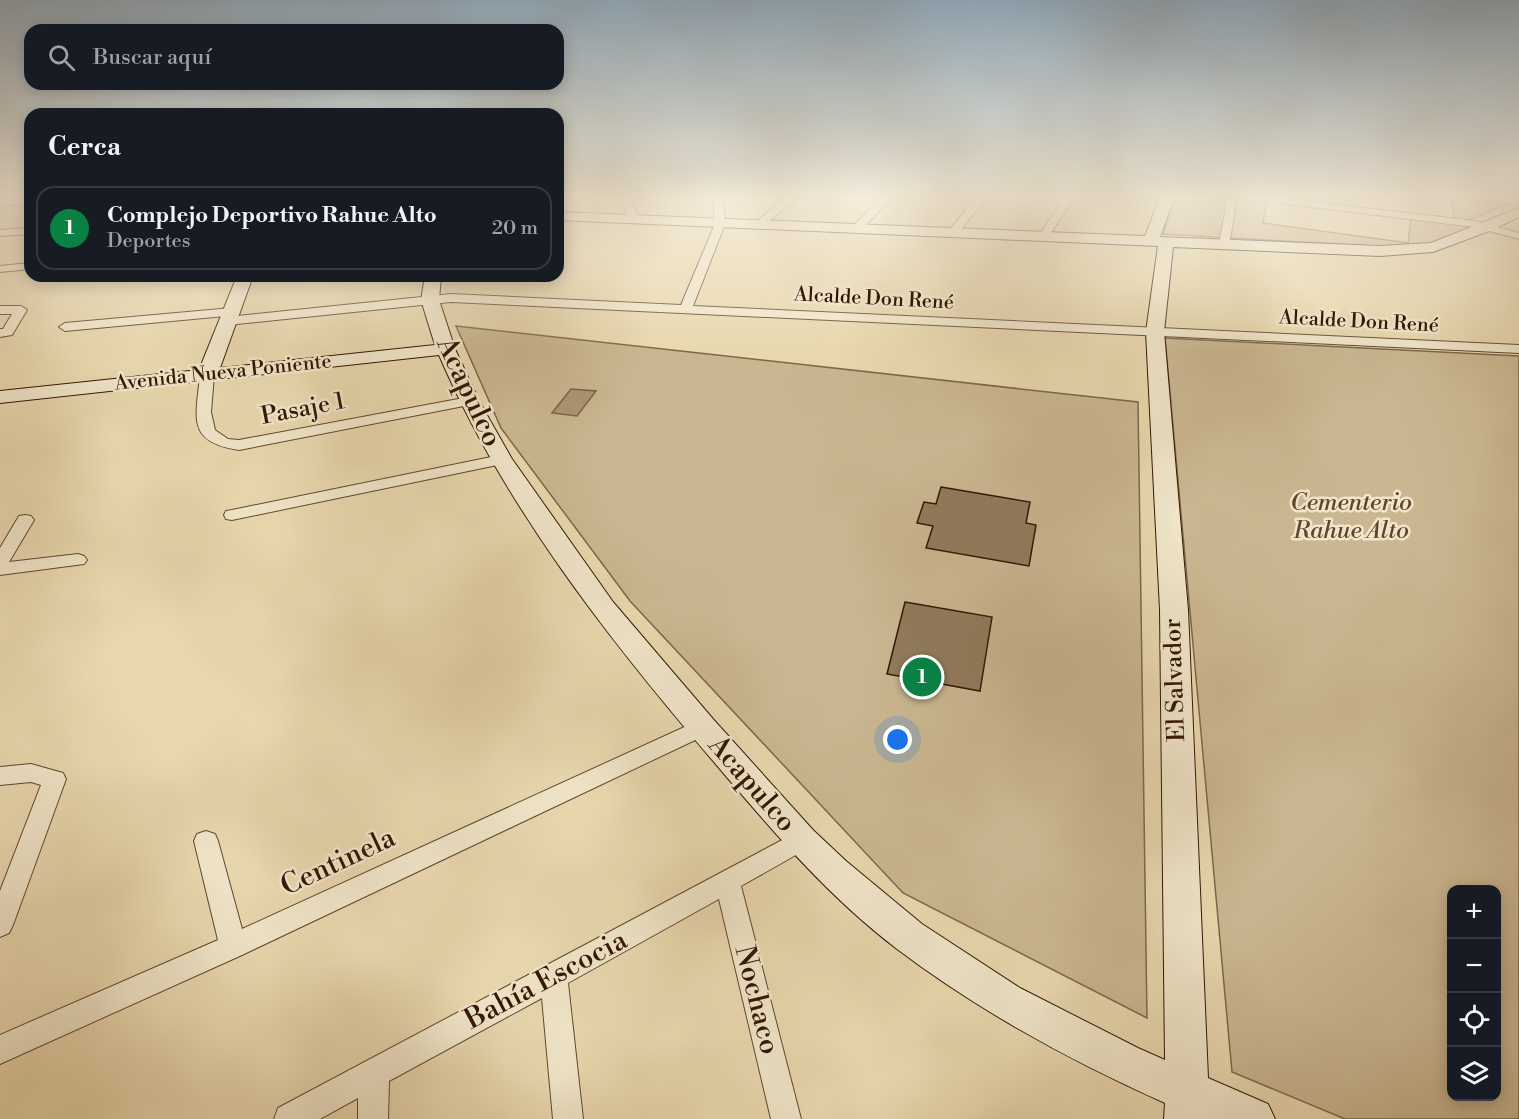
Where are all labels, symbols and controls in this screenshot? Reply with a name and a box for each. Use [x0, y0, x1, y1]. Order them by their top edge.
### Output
search box [24, 24, 564, 90]
icon: search [45, 41, 78, 74]
text: Buscar aquí [93, 44, 211, 71]
text: Cerca [48, 131, 121, 163]
text: Complejo Deportivo Rahue Alto [107, 202, 437, 229]
text: 1 [65, 216, 74, 241]
text: 20 m [492, 216, 538, 241]
text: Deportes [107, 229, 190, 254]
street label: Alcalde Don René [792, 282, 955, 316]
street label: Alcalde Don René [1277, 305, 1440, 339]
street label: Acapulco [428, 331, 510, 452]
street label: Avenida Nueva Poniente [112, 349, 333, 397]
street label: Pasaje 1 [258, 386, 348, 432]
park label: Cementerio Rahue Alto [1290, 488, 1412, 546]
street label: El Salvador [1158, 618, 1192, 742]
pin: 1 [902, 654, 942, 700]
your location [883, 725, 912, 754]
street label: Acapulco [700, 728, 804, 840]
street label: Centinela [275, 820, 402, 904]
map controls [1447, 885, 1501, 1101]
button: + [1447, 885, 1501, 939]
street label: Bahía Escocia [458, 922, 634, 1038]
button: − [1447, 939, 1501, 993]
street label: Nochaco [727, 942, 787, 1058]
button: locate [1447, 993, 1501, 1047]
button: layers [1447, 1047, 1501, 1101]

